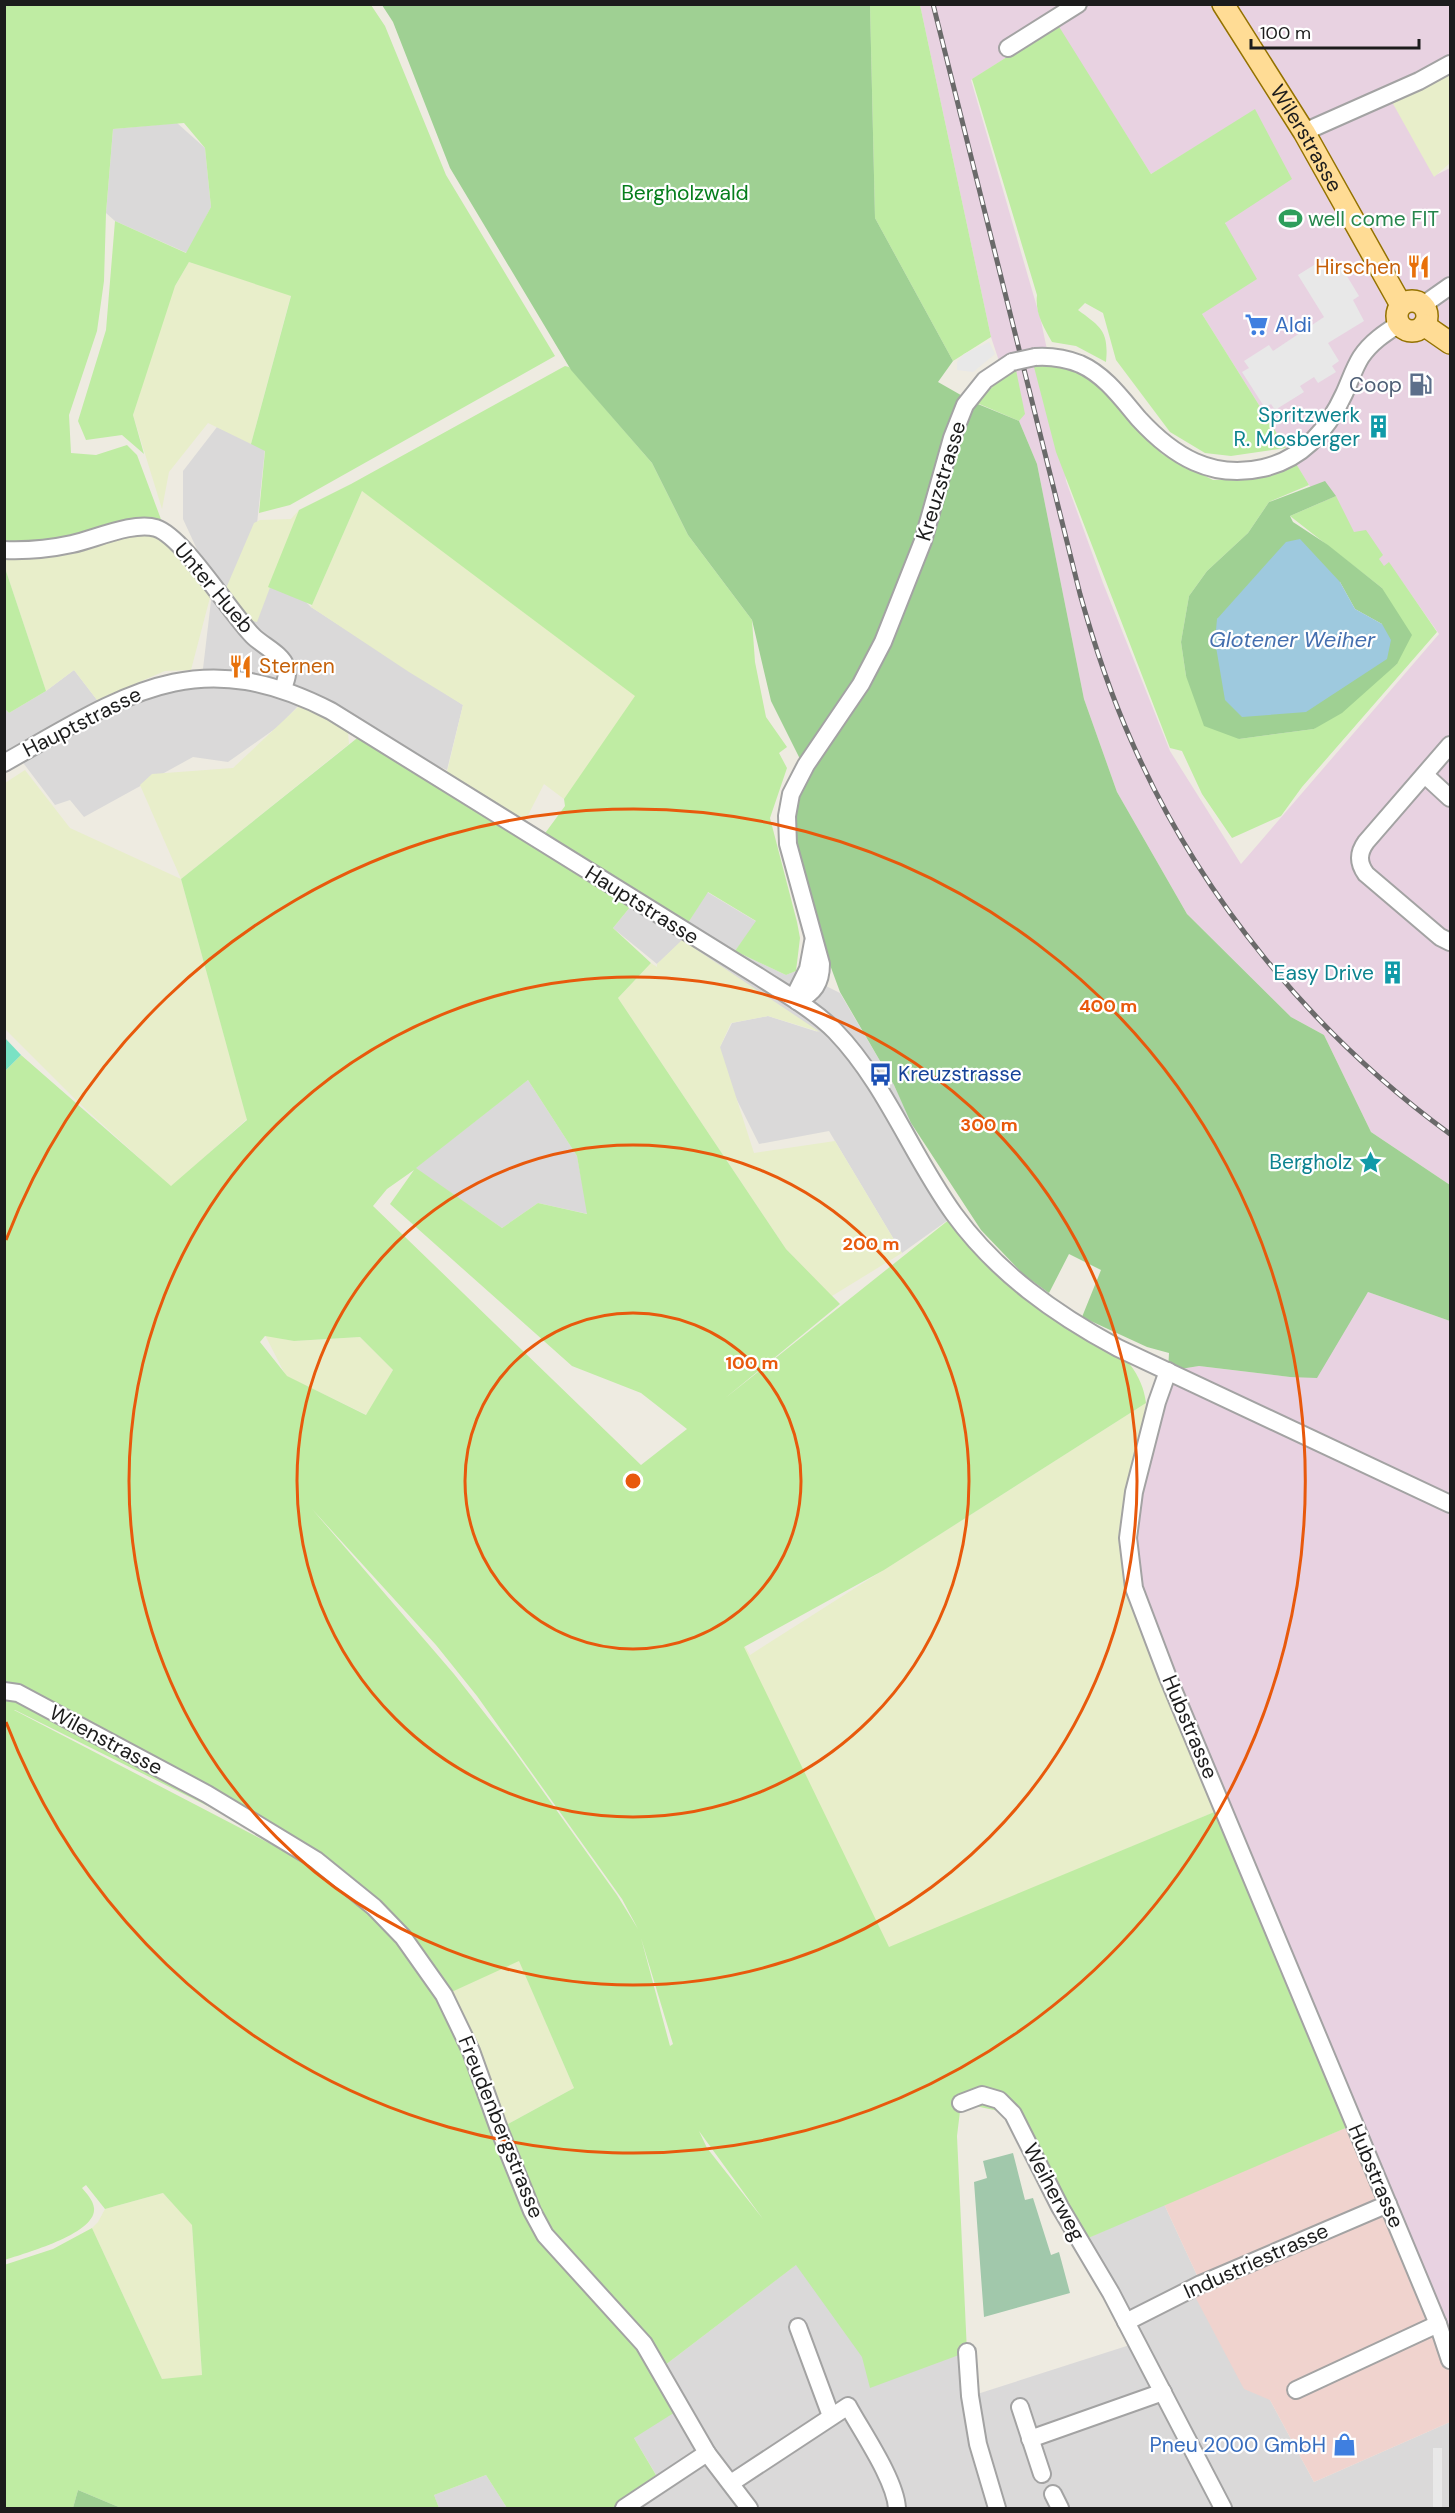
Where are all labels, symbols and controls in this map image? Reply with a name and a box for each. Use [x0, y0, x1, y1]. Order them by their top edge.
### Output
scale bar [1251, 12, 1419, 50]
text: 100 m [1260, 21, 1311, 45]
street label: Wilerstrasse [1263, 79, 1349, 197]
park label: Bergholzwald [621, 179, 749, 207]
place label: well come FIT [1308, 205, 1439, 233]
sports icon: well come FIT [1277, 206, 1303, 232]
place label: Hirschen [1315, 253, 1401, 281]
restaurant icon: Hirschen [1406, 254, 1432, 280]
place label: Aldi [1275, 311, 1312, 339]
supermarket icon: Aldi [1244, 312, 1270, 338]
place label: Coop [1349, 371, 1402, 399]
fuel station icon: Coop [1407, 372, 1433, 398]
place label: Spritzwerk R. Mosberger [1234, 401, 1360, 453]
building icon: Spritzwerk R. Mosberger [1365, 414, 1391, 440]
street label: Kreuzstrasse [910, 418, 972, 544]
street label: Unter Hueb [168, 537, 260, 639]
water label: Glotener Weiher [1209, 625, 1376, 654]
place label: Sternen [259, 652, 335, 680]
restaurant icon: Sternen [228, 653, 254, 679]
street label: Hauptstrasse [18, 680, 146, 764]
street label: Hauptstrasse [580, 859, 704, 951]
place label: Easy Drive [1274, 959, 1374, 987]
building icon: Easy Drive [1379, 960, 1405, 986]
text: 400 m [1079, 994, 1137, 1018]
place label: Kreuzstrasse [898, 1060, 1022, 1088]
bus stop icon: Kreuzstrasse [867, 1061, 893, 1087]
text: 300 m [960, 1113, 1018, 1137]
place label: Bergholz [1269, 1148, 1352, 1176]
place icon: Bergholz [1357, 1149, 1383, 1175]
text: 200 m [843, 1232, 899, 1256]
text: 100 m [725, 1351, 779, 1375]
centre of rings [623, 1471, 643, 1491]
street label: Hubstrasse [1156, 1671, 1224, 1783]
street label: Wilenstrasse [44, 1698, 168, 1782]
street label: Freudenbergstrasse [452, 2032, 550, 2222]
street label: Hubstrasse [1342, 2120, 1410, 2232]
street label: Weiherweg [1016, 2138, 1092, 2246]
street label: Industriestrasse [1179, 2217, 1333, 2305]
place label: Pneu 2000 GmbH [1150, 2431, 1326, 2459]
shop icon: Pneu 2000 GmbH [1331, 2432, 1357, 2458]

